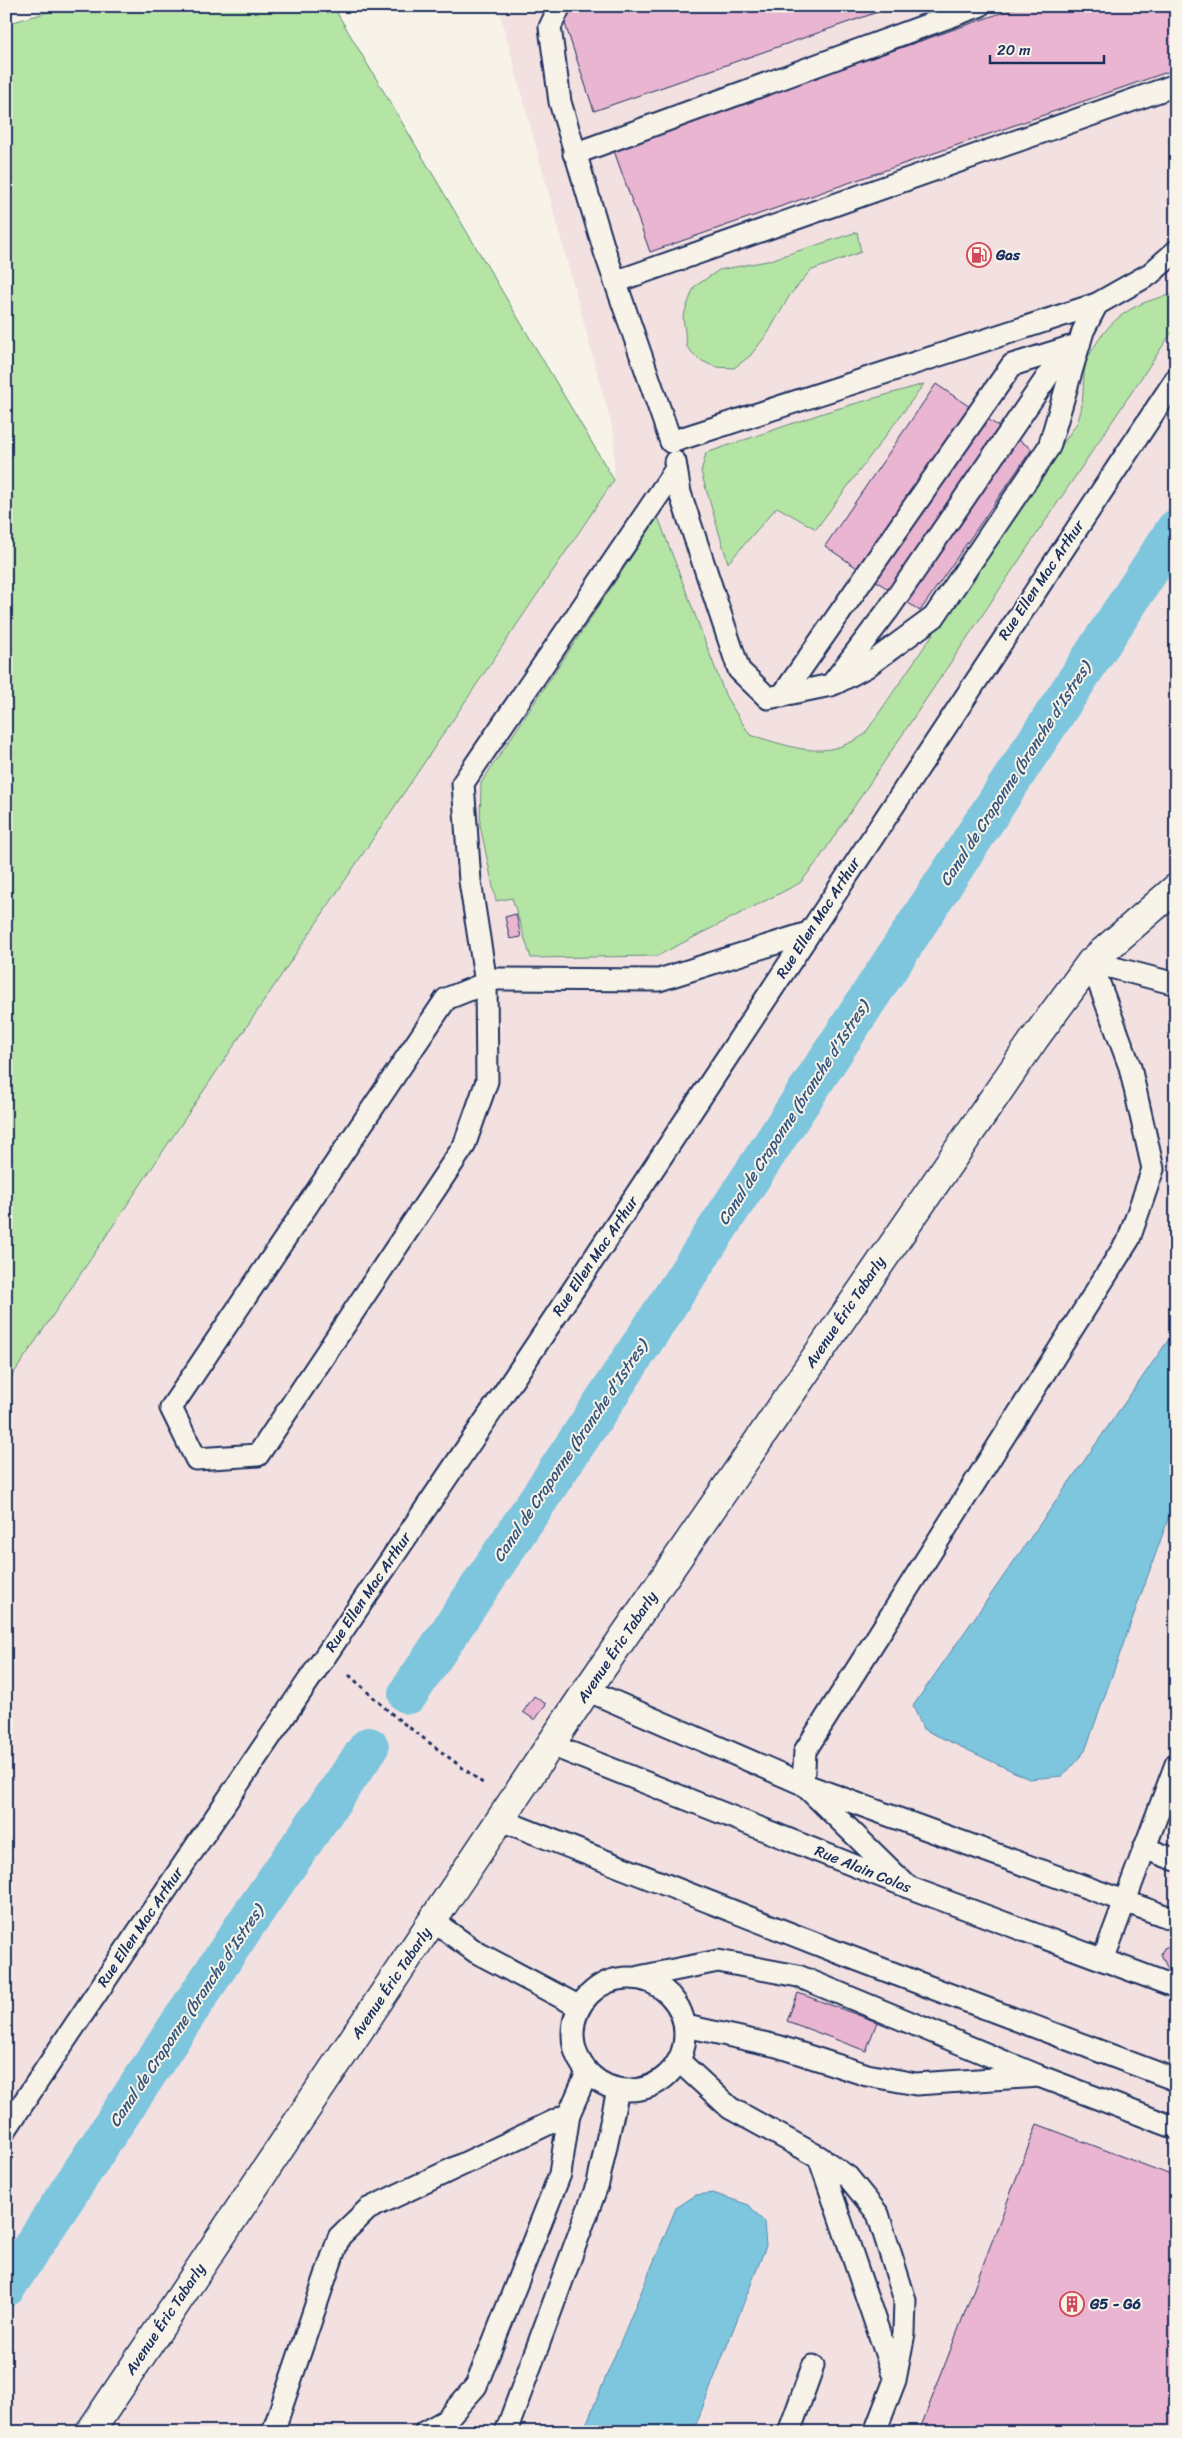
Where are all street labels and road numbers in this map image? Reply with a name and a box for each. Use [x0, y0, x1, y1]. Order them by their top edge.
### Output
street label: Rue Ellen Mac Arthur [991, 514, 1091, 645]
street label: Rue Ellen Mac Arthur [769, 851, 868, 984]
street label: Rue Ellen Mac Arthur [545, 1190, 645, 1321]
street label: Avenue Éric Tabarly [797, 1251, 892, 1374]
street label: Rue Ellen Mac Arthur [318, 1526, 418, 1657]
street label: Avenue Éric Tabarly [569, 1586, 664, 1709]
street label: Rue Alain Colas [811, 1838, 915, 1900]
street label: Rue Ellen Mac Arthur [90, 1861, 190, 1992]
street label: Avenue Éric Tabarly [343, 1922, 438, 2045]
street label: Avenue Éric Tabarly [117, 2258, 212, 2381]

